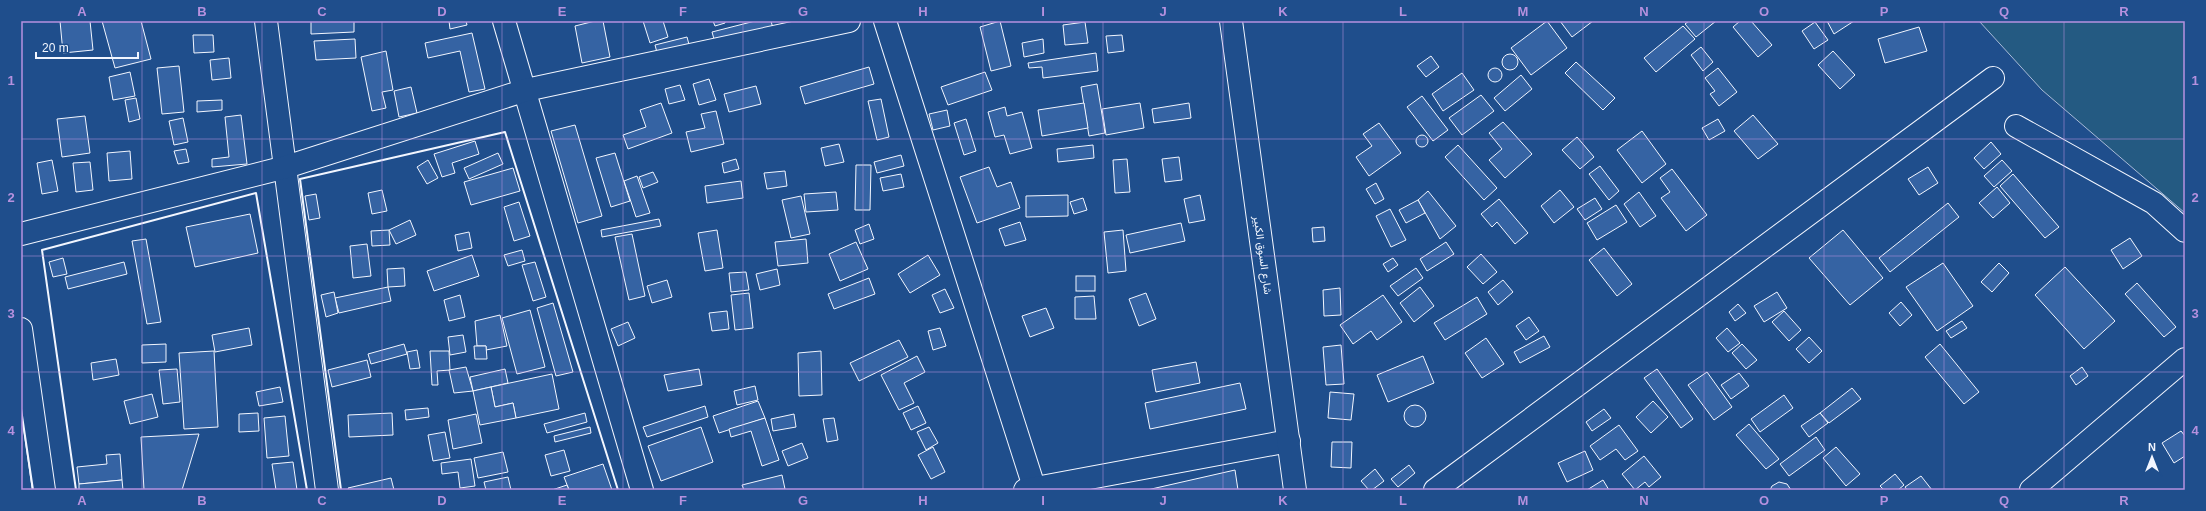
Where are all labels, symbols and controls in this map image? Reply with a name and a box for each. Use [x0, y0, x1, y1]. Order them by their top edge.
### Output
text: A [77, 4, 87, 19]
text: B [197, 4, 207, 19]
text: C [317, 4, 327, 19]
text: D [437, 4, 447, 19]
text: E [558, 4, 567, 19]
text: F [679, 4, 687, 19]
text: G [798, 4, 808, 19]
text: H [918, 4, 928, 19]
text: I [1041, 4, 1045, 19]
text: J [1159, 4, 1167, 19]
text: K [1278, 4, 1288, 19]
text: L [1399, 4, 1407, 19]
text: M [1518, 4, 1528, 19]
text: N [1639, 4, 1649, 19]
text: O [1759, 4, 1769, 19]
text: P [1880, 4, 1889, 19]
text: Q [1999, 4, 2009, 19]
text: R [2119, 4, 2129, 19]
scale bar [36, 34, 138, 60]
text: 20 m [42, 41, 69, 55]
text: 1 [7, 73, 15, 88]
text: 1 [2191, 73, 2199, 88]
text: 2 [7, 190, 15, 205]
text: 2 [2191, 190, 2199, 205]
street label: شارع السوق الكبير [1249, 214, 1275, 296]
text: 3 [7, 306, 15, 321]
text: 3 [2191, 306, 2199, 321]
text: 4 [7, 423, 15, 438]
text: 4 [2191, 423, 2199, 438]
north arrow [2132, 437, 2172, 477]
text: N [2148, 441, 2156, 453]
text: A [77, 493, 87, 508]
text: B [197, 493, 207, 508]
text: C [317, 493, 327, 508]
text: D [437, 493, 447, 508]
text: E [558, 493, 567, 508]
text: F [679, 493, 687, 508]
text: G [798, 493, 808, 508]
text: H [918, 493, 928, 508]
text: I [1041, 493, 1045, 508]
text: J [1159, 493, 1167, 508]
text: K [1278, 493, 1288, 508]
text: L [1399, 493, 1407, 508]
text: M [1518, 493, 1528, 508]
text: N [1639, 493, 1649, 508]
text: O [1759, 493, 1769, 508]
text: P [1880, 493, 1889, 508]
text: Q [1999, 493, 2009, 508]
text: R [2119, 493, 2129, 508]

